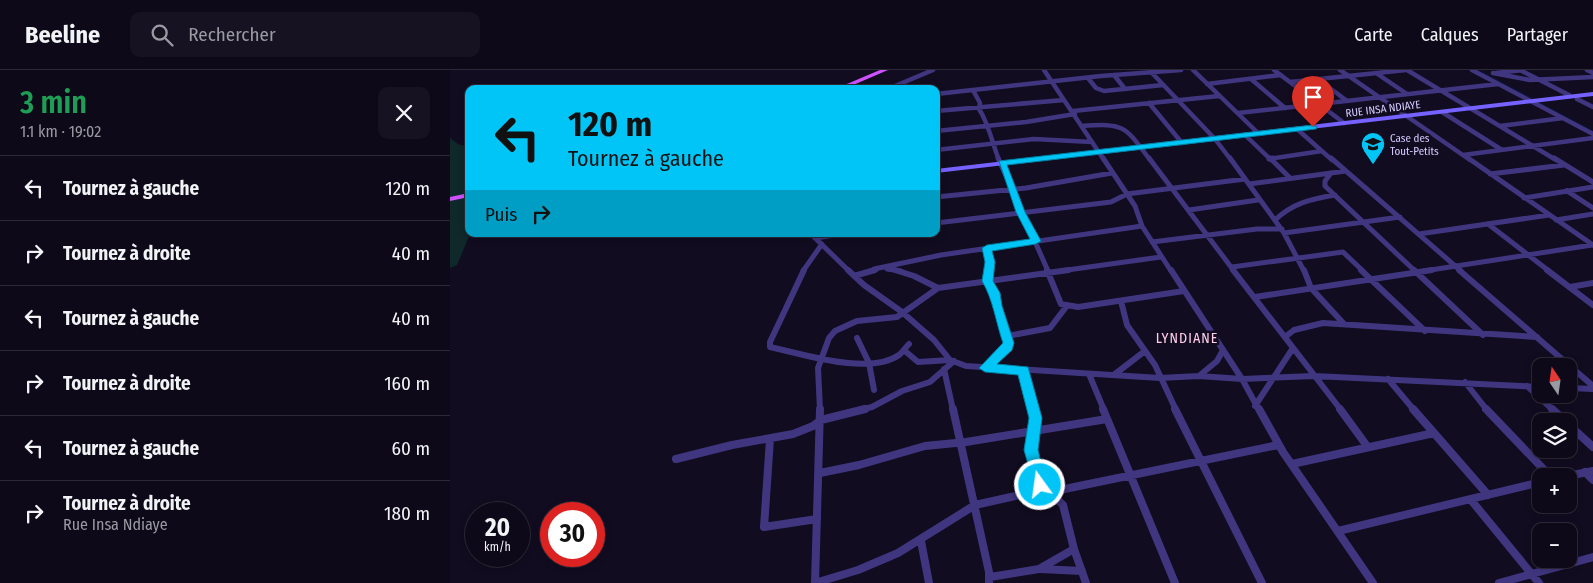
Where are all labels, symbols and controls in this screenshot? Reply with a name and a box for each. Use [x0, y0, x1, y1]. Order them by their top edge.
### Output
search box [130, 12, 480, 57]
text: Beeline [25, 21, 100, 49]
icon: search [148, 21, 176, 49]
text: Rechercher [188, 23, 276, 46]
text: Carte [1354, 24, 1393, 46]
text: Calques [1421, 24, 1479, 46]
text: Partager [1507, 24, 1568, 46]
pin [1292, 76, 1334, 127]
icon: arrive [1299, 83, 1327, 111]
text: 3 min [20, 85, 87, 121]
button: close [378, 87, 430, 139]
street label: RUE INSA NDIAYE [1345, 98, 1421, 120]
text: 120 m [568, 103, 652, 145]
icon: left [485, 105, 550, 170]
text: 1.1 km · 19:02 [20, 122, 101, 141]
school or university icon: Case des Tout-Petits [1360, 131, 1386, 165]
place label: Case des Tout-Petits [1390, 132, 1439, 158]
text: Tournez à gauche [568, 145, 724, 172]
icon: left [20, 174, 48, 202]
text: Tournez à gauche [63, 177, 199, 200]
text: 120 m [385, 177, 430, 200]
icon: right [527, 200, 555, 228]
text: Puis [485, 203, 517, 226]
icon: right [20, 239, 48, 267]
text: Tournez à droite [63, 242, 191, 265]
text: 40 m [392, 242, 430, 265]
icon: left [20, 304, 48, 332]
text: Tournez à gauche [63, 307, 199, 330]
text: 40 m [392, 307, 430, 330]
district label: LYNDIANE [1156, 330, 1218, 347]
north arrow [1532, 358, 1578, 402]
map controls [1532, 358, 1577, 568]
icon: right [20, 369, 48, 397]
text: Tournez à droite [63, 372, 191, 395]
text: 160 m [384, 372, 430, 395]
button: layers [1532, 413, 1577, 458]
icon: left [20, 434, 48, 462]
text: Tournez à gauche [63, 437, 199, 460]
text: 60 m [392, 437, 430, 460]
position arrow [1013, 458, 1065, 510]
button: + [1532, 468, 1577, 513]
text: Tournez à droite [63, 492, 191, 515]
icon: right [20, 499, 48, 527]
text: 180 m [384, 502, 430, 525]
speed limit sign: 30 [540, 502, 605, 567]
text: 20 [485, 513, 510, 543]
text: Rue Insa Ndiaye [63, 515, 168, 534]
button: − [1532, 523, 1577, 568]
text: km/h [484, 540, 511, 554]

